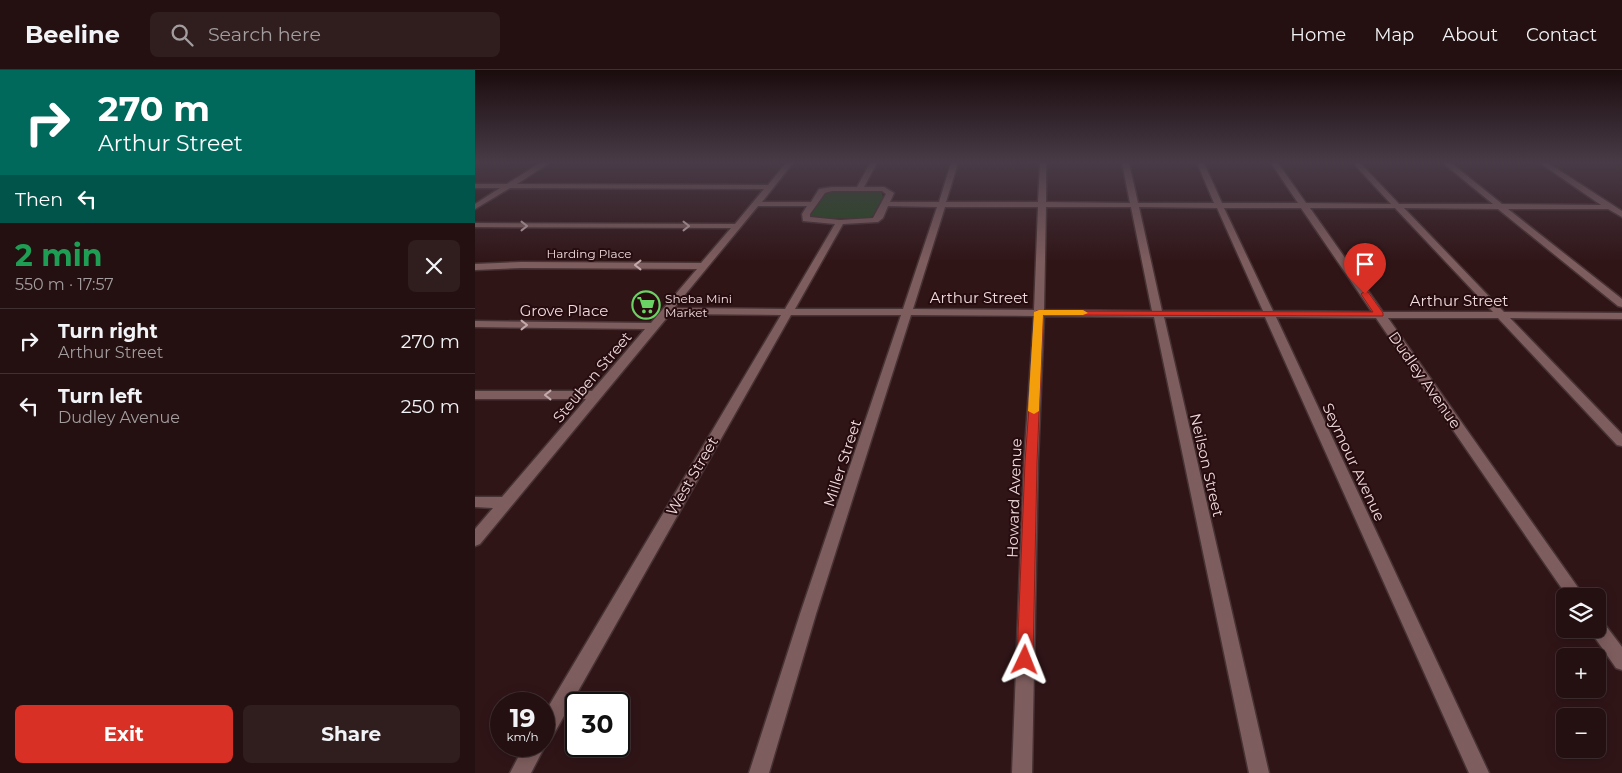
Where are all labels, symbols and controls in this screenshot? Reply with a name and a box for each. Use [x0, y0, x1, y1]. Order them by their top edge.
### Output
search box [150, 12, 500, 57]
text: Beeline [25, 20, 120, 49]
icon: search [168, 21, 196, 49]
text: Search here [208, 23, 321, 46]
text: Home [1290, 24, 1346, 46]
text: Map [1374, 24, 1414, 46]
text: About [1442, 24, 1498, 46]
text: Contact [1526, 24, 1597, 46]
text: 270 m [98, 87, 210, 130]
icon: right [15, 90, 80, 155]
text: Arthur Street [98, 130, 243, 157]
icon: left [73, 185, 101, 213]
text: Then [15, 188, 63, 211]
one-way arrow [520, 221, 528, 231]
one-way arrow [682, 221, 690, 231]
text: 2 min [15, 237, 102, 274]
button: close [408, 240, 460, 292]
pin [1344, 243, 1386, 294]
street label: Harding Place [546, 246, 632, 261]
icon: arrive [1351, 250, 1379, 278]
one-way arrow [633, 260, 641, 270]
text: 550 m · 17:57 [15, 275, 114, 294]
street label: Arthur Street [930, 288, 1028, 307]
supermarket icon: Sheba Mini Market [631, 290, 661, 320]
place label: Sheba Mini Market [665, 291, 732, 320]
street label: Arthur Street [1410, 291, 1508, 310]
street label: Grove Place [520, 301, 608, 320]
text: Turn right [58, 320, 158, 343]
one-way arrow [520, 320, 528, 330]
icon: right [15, 327, 43, 355]
street label: Steuben Street [548, 328, 636, 426]
street label: Dudley Avenue [1384, 328, 1466, 432]
text: 270 m [401, 330, 460, 353]
text: Arthur Street [58, 343, 163, 362]
text: Turn left [58, 385, 143, 408]
one-way arrow [544, 390, 552, 400]
icon: left [15, 392, 43, 420]
text: 250 m [401, 395, 460, 418]
street label: Seymour Avenue [1318, 400, 1390, 524]
text: Dudley Avenue [58, 408, 180, 427]
street label: Neilson Street [1186, 411, 1228, 519]
street label: Miller Street [819, 417, 865, 509]
street label: West Street [662, 433, 722, 519]
street label: Howard Avenue [1002, 438, 1026, 558]
map controls [1556, 588, 1606, 758]
button: layers [1556, 588, 1606, 638]
position arrow [998, 633, 1050, 685]
button: + [1556, 648, 1606, 698]
speed limit sign: 30 [565, 692, 630, 757]
text: 19 [510, 703, 535, 733]
button: Exit [15, 705, 233, 763]
button: Share [243, 705, 460, 763]
button: − [1556, 708, 1606, 758]
text: km/h [506, 729, 539, 744]

